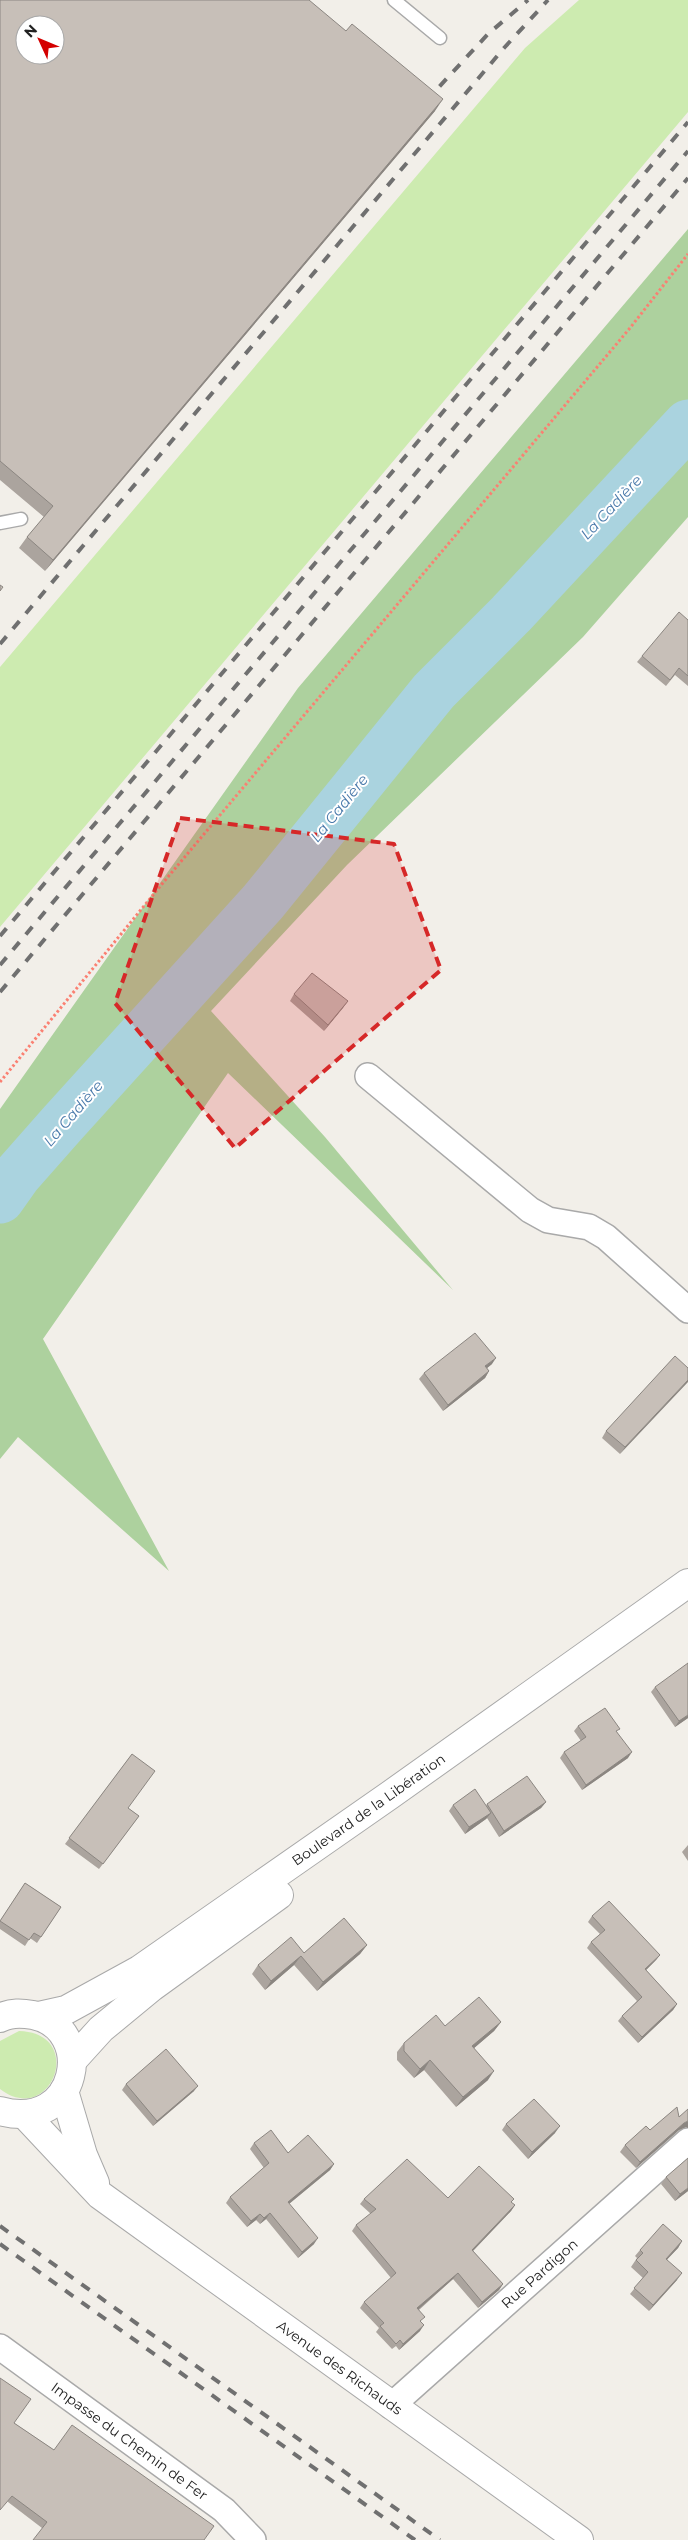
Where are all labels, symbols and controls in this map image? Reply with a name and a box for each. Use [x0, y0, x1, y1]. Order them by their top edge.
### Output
north arrow [15, 15, 65, 65]
text: N [20, 21, 41, 41]
water label: La Cadière [576, 471, 646, 543]
water label: La Cadière [306, 770, 372, 846]
water label: La Cadière [39, 1076, 107, 1150]
street label: Boulevard de la Libération [288, 1749, 449, 1870]
street label: Rue Pardigon [498, 2235, 581, 2312]
street label: Avenue des Richauds [273, 2316, 406, 2419]
street label: Impasse du Chemin de Fer [48, 2378, 211, 2504]

